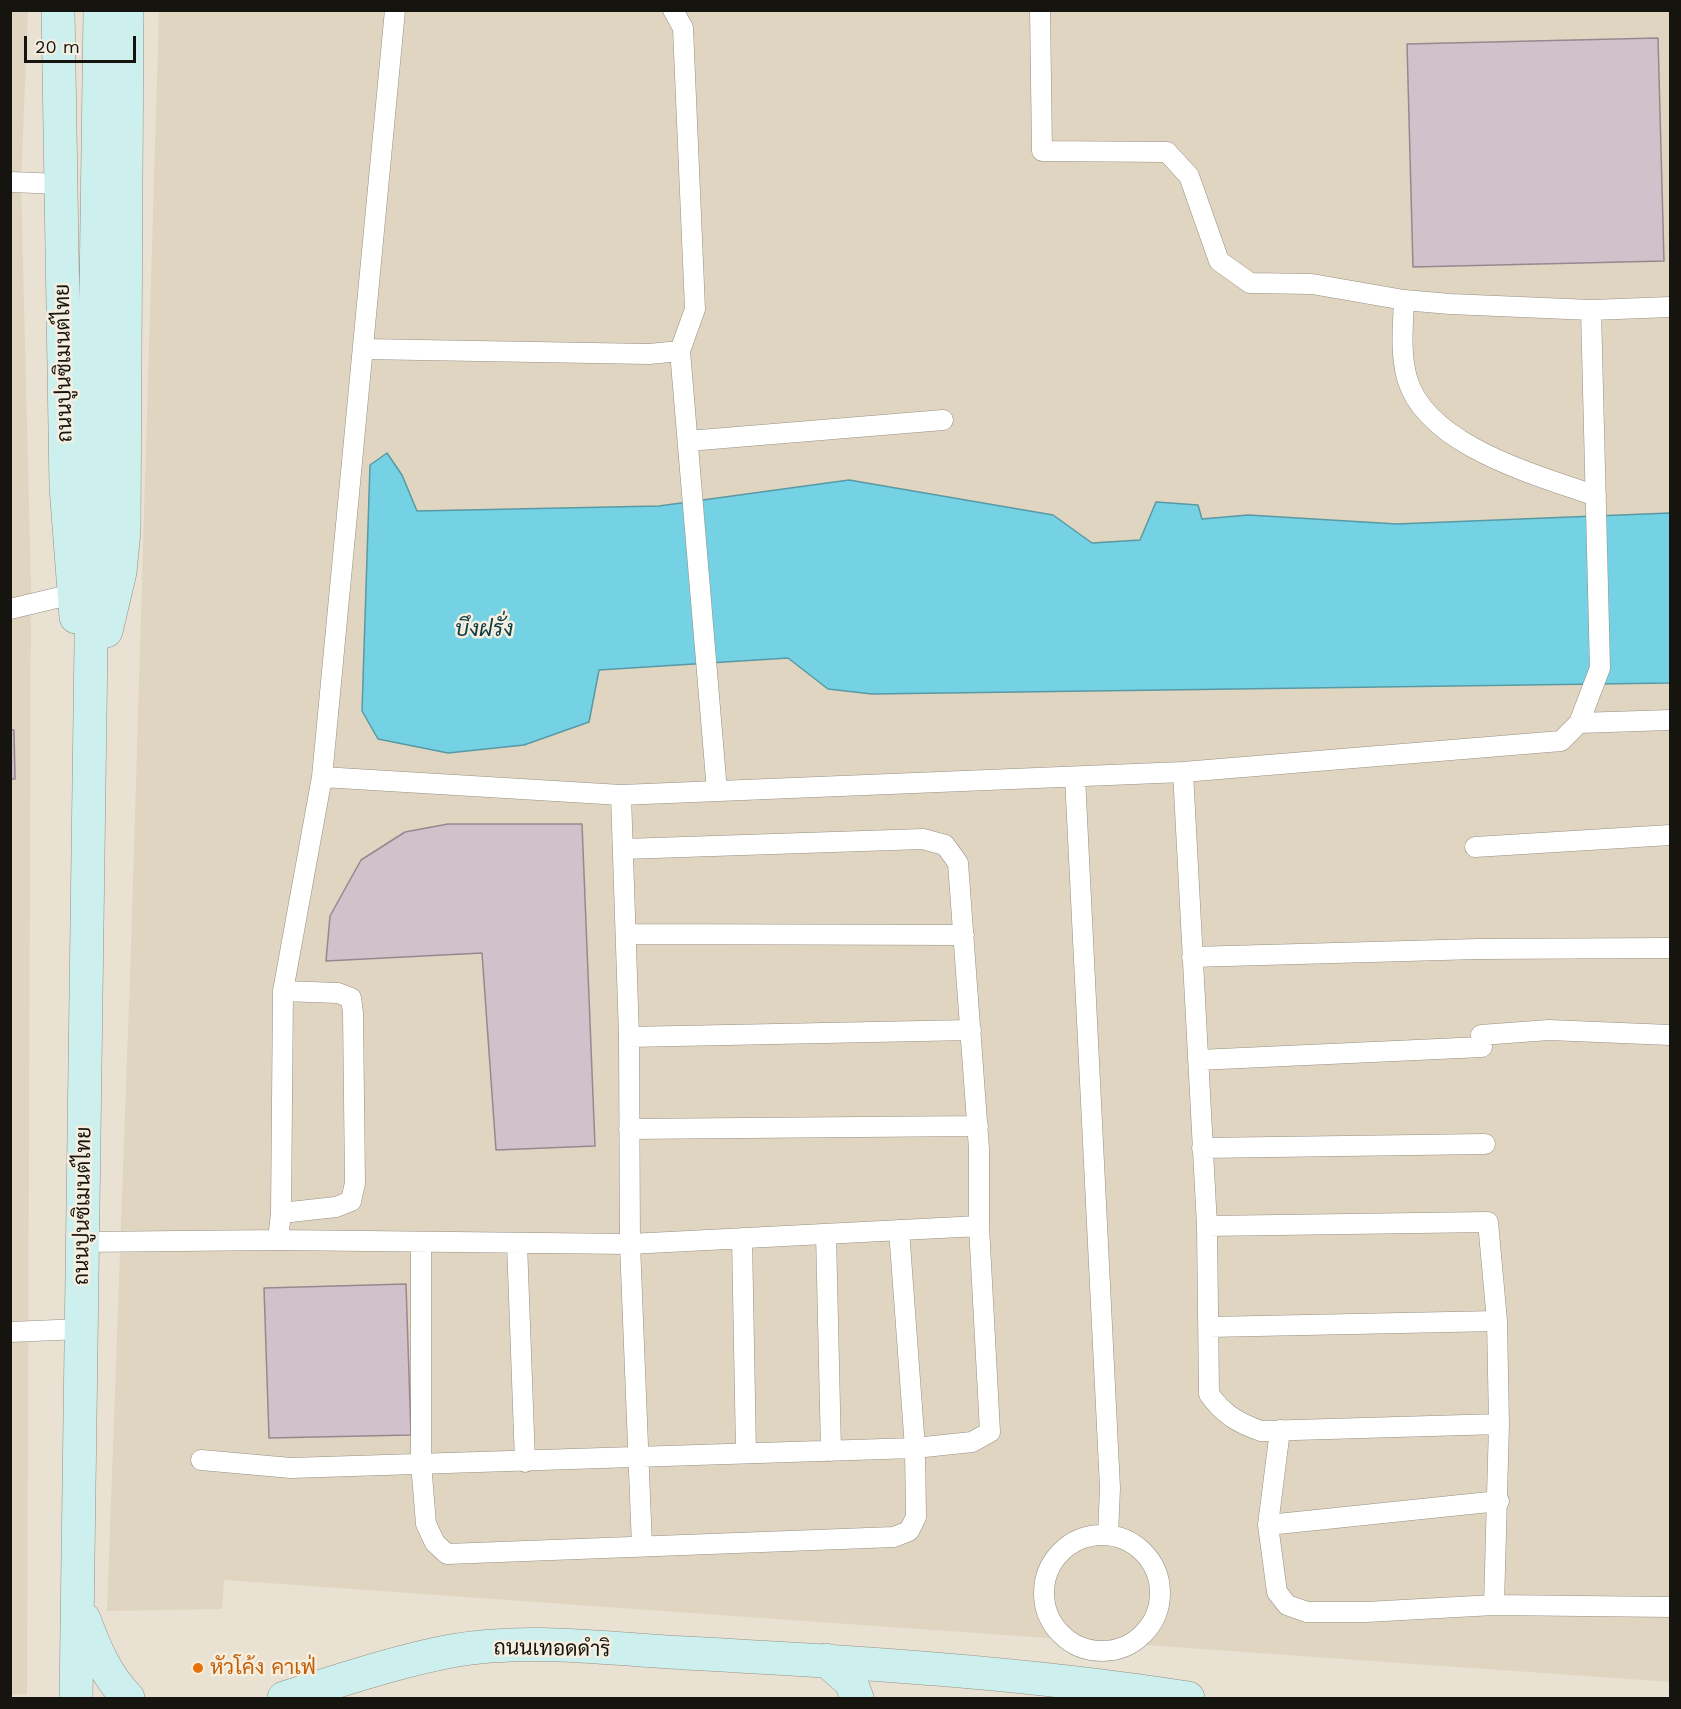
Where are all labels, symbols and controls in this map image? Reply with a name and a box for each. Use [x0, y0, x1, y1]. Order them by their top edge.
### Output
scale bar [27, 24, 140, 62]
text: 20 m [35, 36, 80, 57]
street label: ถนนปูนซิเมนต์ไทย [50, 284, 78, 442]
water label: บึงฝรั่ง [455, 617, 513, 643]
street label: ถนนปูนซิเมนต์ไทย [69, 1127, 97, 1285]
street label: ถนนเทอดดำริ [493, 1635, 611, 1663]
place label: หัวโค้ง คาเฟ่ [210, 1655, 316, 1681]
marker: หัวโค้ง คาเฟ่ [191, 1661, 205, 1675]

